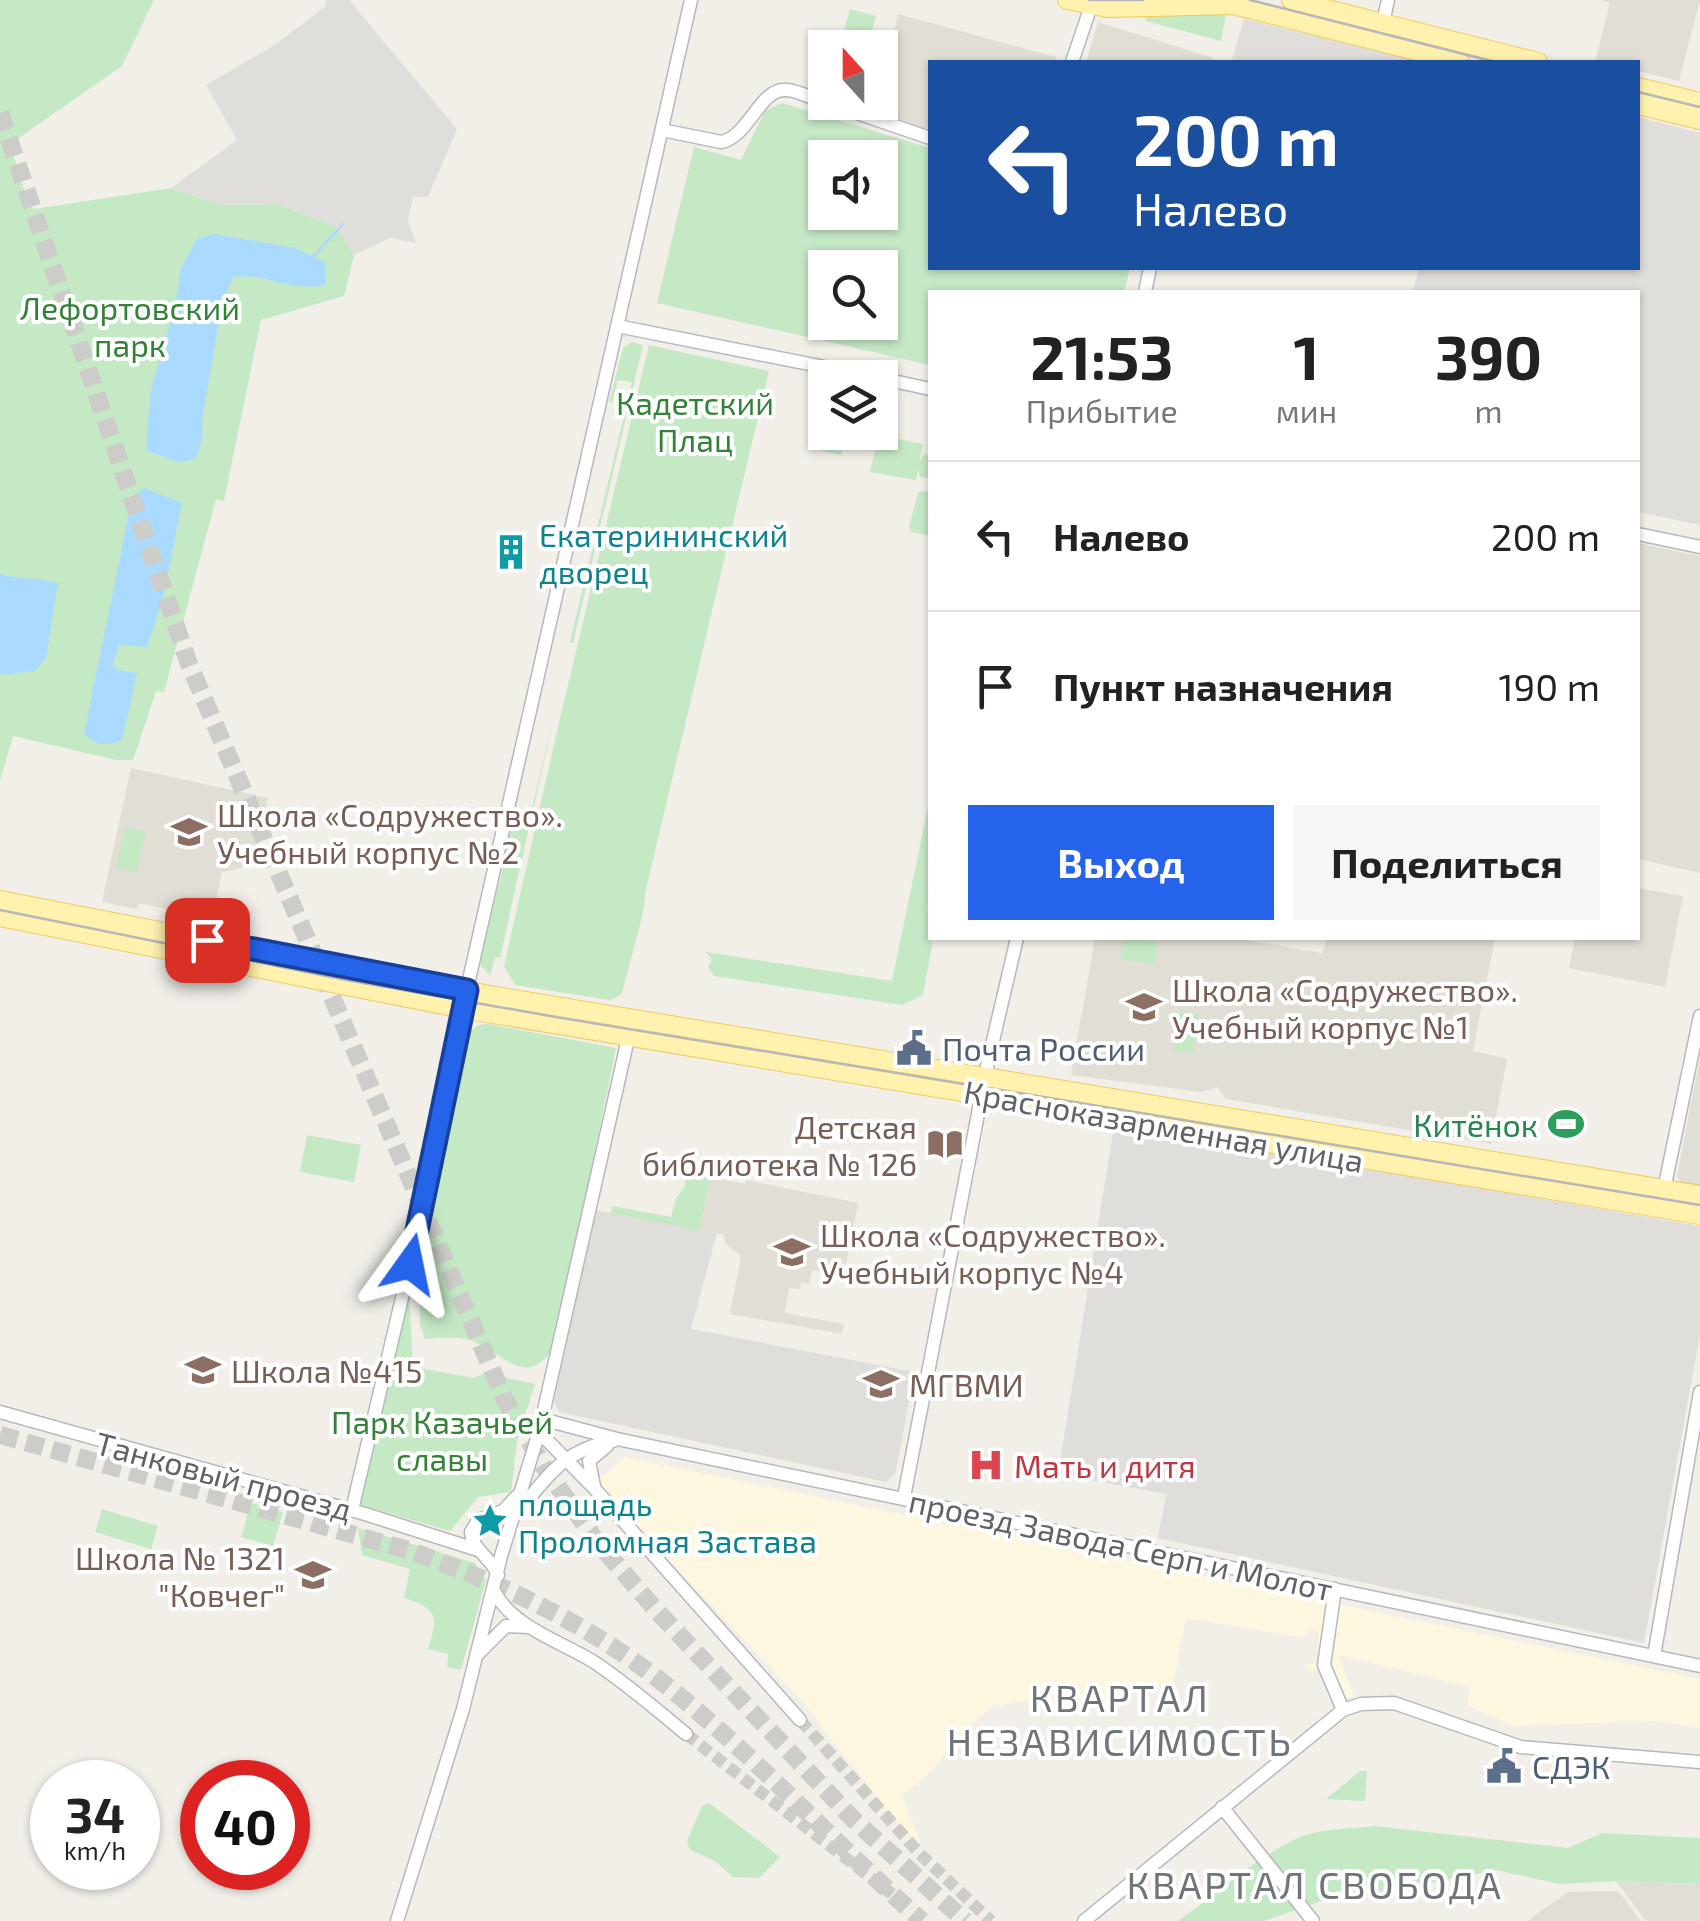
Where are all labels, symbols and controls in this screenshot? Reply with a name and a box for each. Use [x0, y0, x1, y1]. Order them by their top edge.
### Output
north arrow [808, 30, 898, 120]
map controls [808, 30, 898, 450]
text: 200 m [1133, 96, 1339, 180]
icon: left [968, 100, 1098, 230]
button: sound [808, 140, 898, 230]
text: Налево [1133, 181, 1288, 235]
button: search [808, 250, 898, 340]
park label: Лефортовский парк [20, 288, 240, 363]
text: 21:53 [1030, 320, 1174, 392]
text: 1 [1293, 320, 1319, 392]
text: 390 [1435, 320, 1542, 392]
button: layers [808, 360, 898, 450]
park label: Кадетский Плац [616, 383, 774, 458]
text: Прибытие [1026, 391, 1178, 429]
text: мин [1276, 391, 1337, 429]
text: m [1475, 391, 1503, 429]
icon: left [968, 509, 1023, 564]
text: Налево [1053, 513, 1189, 559]
text: 200 m [1491, 513, 1600, 559]
place label: Екатерининский дворец [539, 515, 788, 590]
building icon: Екатерининский дворец [492, 533, 530, 571]
icon: arrive [968, 659, 1023, 714]
text: Пункт назначения [1053, 663, 1393, 709]
text: 190 m [1498, 663, 1600, 709]
place label: Школа «Содружество». Учебный корпус №2 [217, 795, 563, 871]
button: Выход [968, 805, 1274, 920]
button: Поделиться [1294, 805, 1600, 920]
school or university icon: Школа «Содружество». Учебный корпус №2 [170, 813, 208, 851]
pin [165, 898, 250, 983]
icon: arrive [180, 913, 235, 968]
place label: Школа «Содружество». Учебный корпус №1 [1172, 970, 1518, 1046]
school or university icon: Школа «Содружество». Учебный корпус №1 [1125, 988, 1163, 1026]
public building icon: Почта России [895, 1029, 933, 1067]
place label: Почта России [942, 1029, 1145, 1067]
street label: Красноказарменная улица [961, 1071, 1367, 1180]
place label: Китёнок [1413, 1105, 1538, 1143]
sports icon: Китёнок [1547, 1105, 1585, 1143]
place label: Детская библиотека № 126 [642, 1107, 917, 1182]
library icon: Детская библиотека № 126 [926, 1125, 964, 1163]
position arrow [358, 1212, 462, 1316]
place label: Школа «Содружество». Учебный корпус №4 [820, 1215, 1166, 1291]
school or university icon: Школа «Содружество». Учебный корпус №4 [773, 1233, 811, 1271]
school or university icon: Школа №415 [184, 1351, 222, 1389]
place label: Школа №415 [231, 1351, 422, 1389]
school or university icon: МГВМИ [862, 1365, 900, 1403]
place label: МГВМИ [909, 1365, 1024, 1403]
park label: Парк Казачьей славы [331, 1402, 553, 1477]
street label: Танковый проезд [92, 1422, 356, 1528]
hospital icon: Мать и дитя [967, 1446, 1005, 1484]
place label: Мать и дитя [1014, 1446, 1196, 1484]
street label: проезд Завода Серп и Молот [906, 1481, 1336, 1607]
place label: площадь Проломная Застава [518, 1484, 817, 1559]
place icon: площадь Проломная Застава [471, 1502, 509, 1540]
place label: Школа № 1321 "Ковчег" [75, 1538, 285, 1613]
school or university icon: Школа № 1321 "Ковчег" [294, 1556, 332, 1594]
district label: КВАРТАЛ НЕЗАВИСИМОСТЬ [947, 1674, 1293, 1764]
public building icon: СДЭК [1485, 1747, 1523, 1785]
place label: СДЭК [1532, 1747, 1610, 1785]
speed limit sign: 40 [180, 1760, 310, 1890]
text: 34 [65, 1783, 125, 1843]
text: km/h [64, 1835, 126, 1865]
district label: КВАРТАЛ СВОБОДА [1127, 1861, 1503, 1907]

